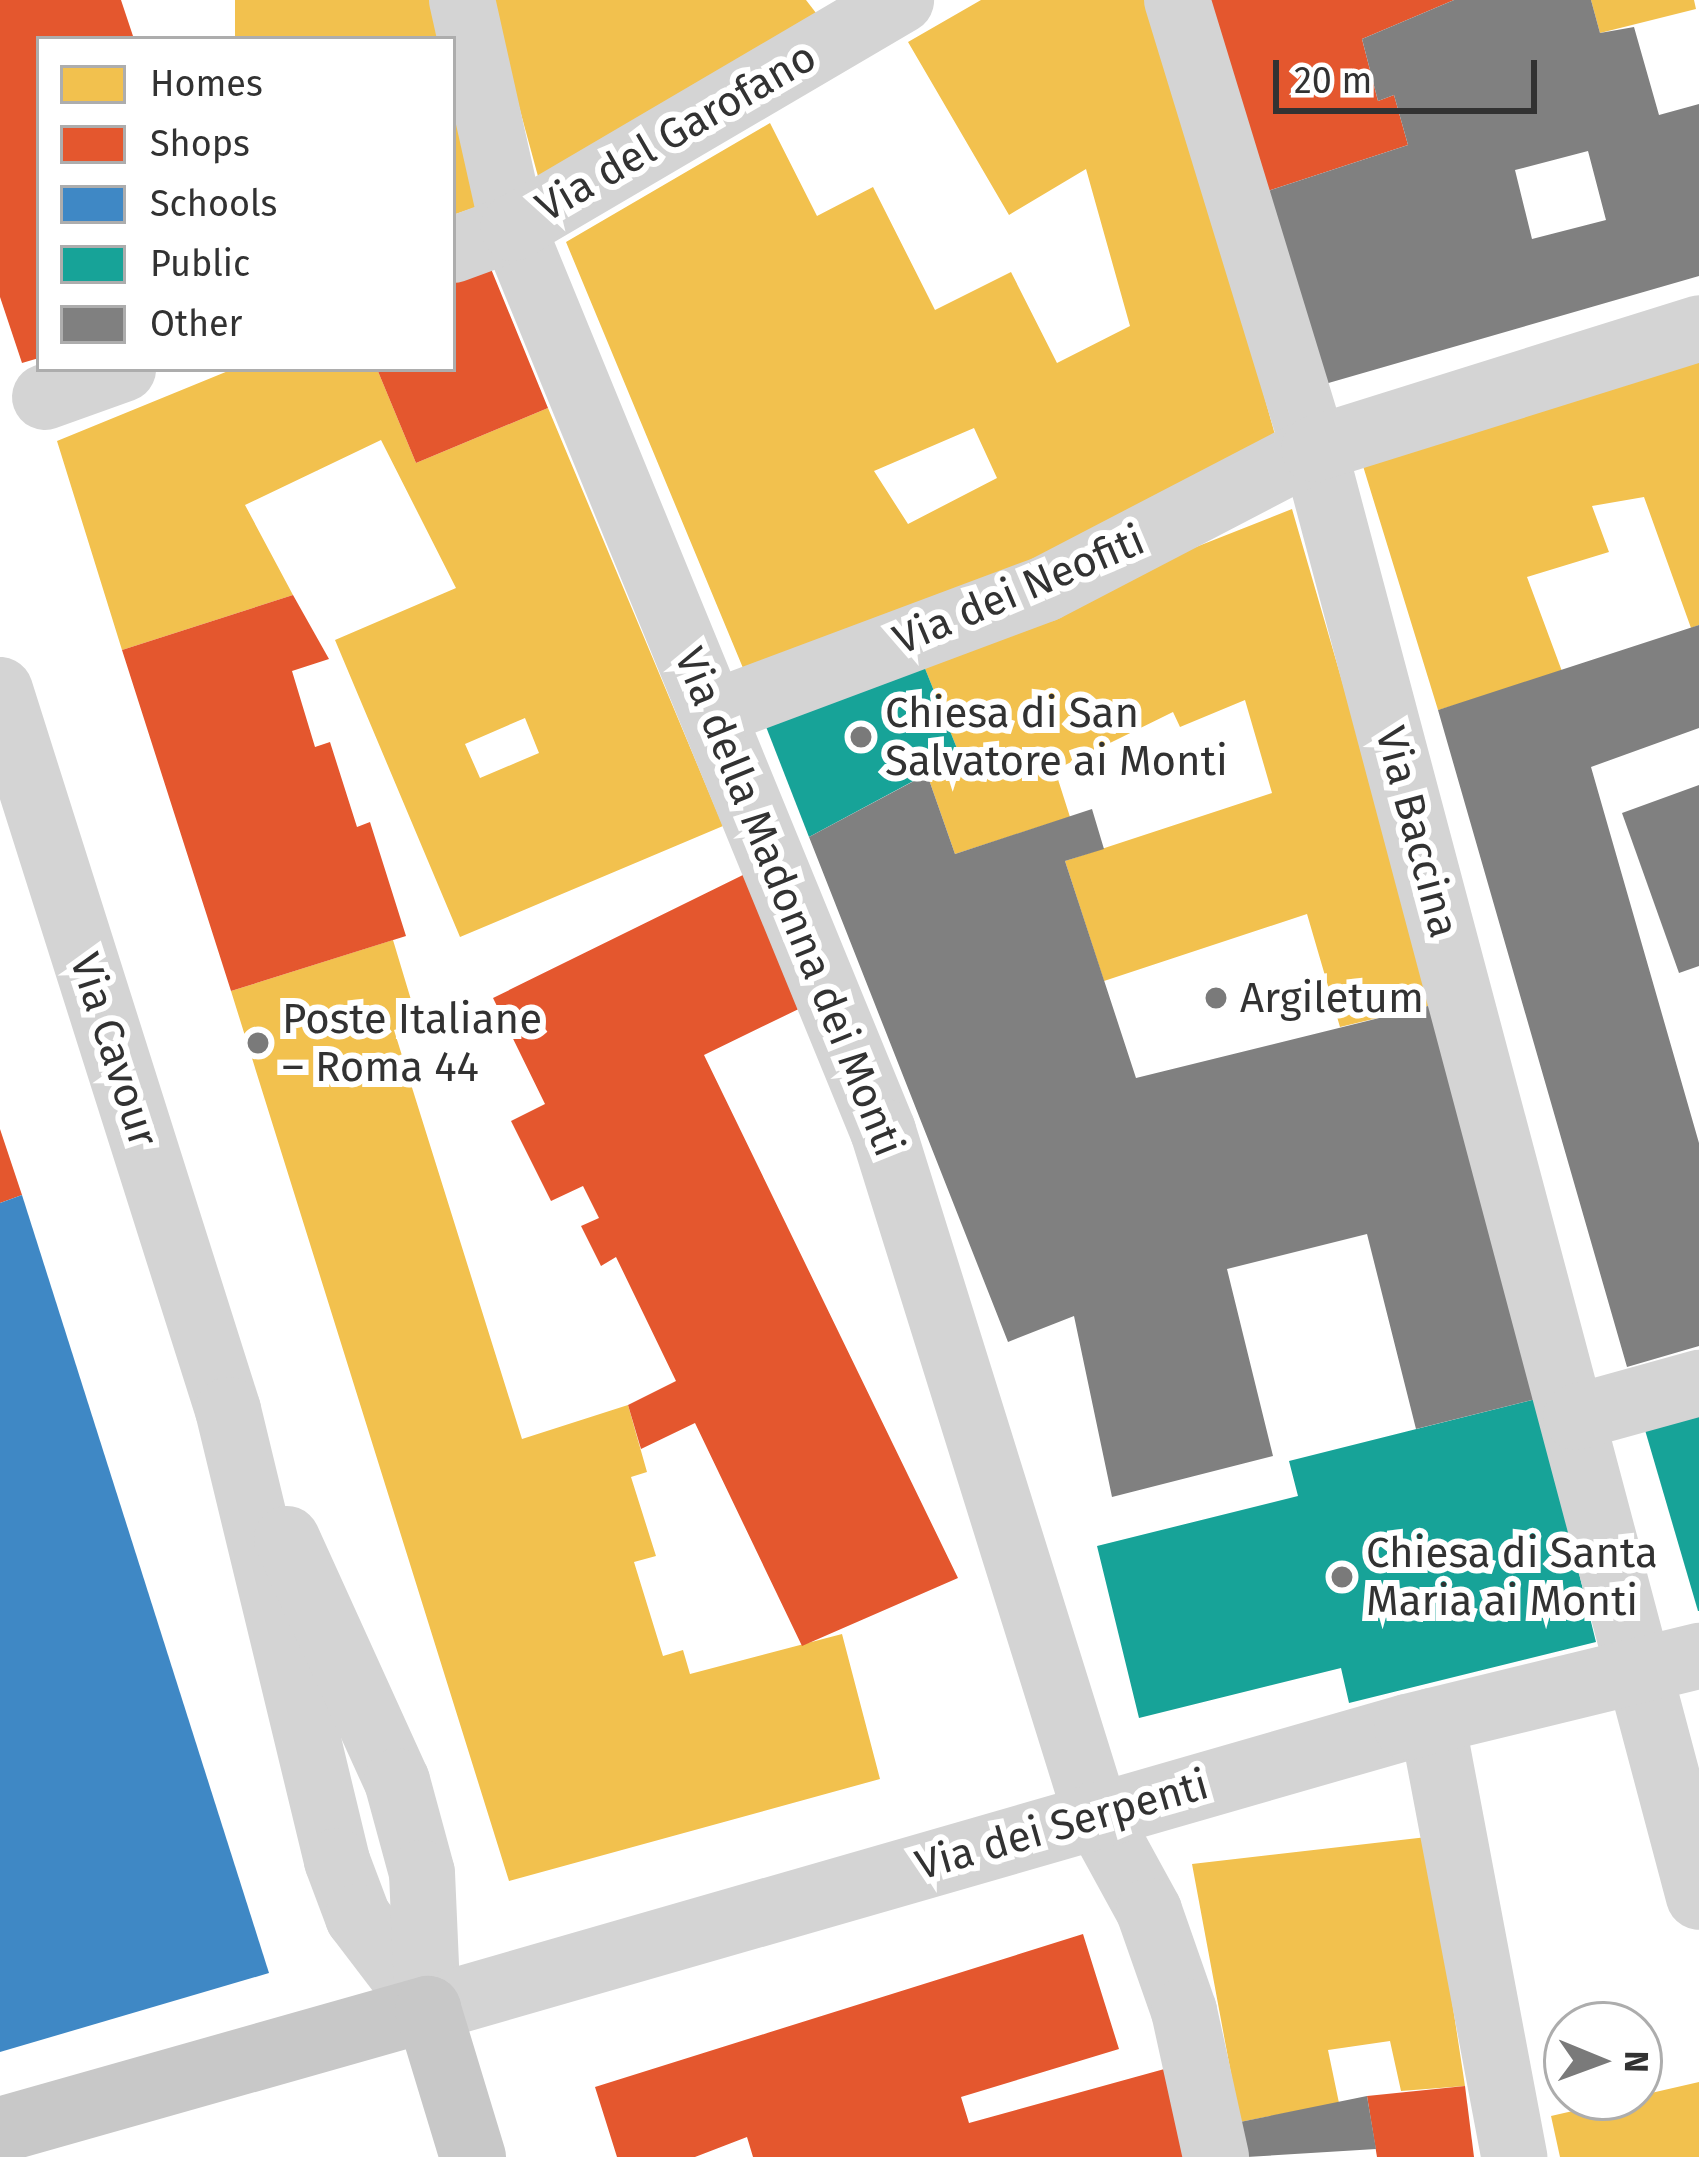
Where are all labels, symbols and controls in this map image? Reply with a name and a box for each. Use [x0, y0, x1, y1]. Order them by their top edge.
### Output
street label: Via del Garofano [527, 32, 825, 232]
legend [36, 36, 456, 372]
scale bar [1279, 36, 1543, 110]
text: 20 m [1294, 59, 1372, 103]
text: Homes [150, 62, 263, 106]
text: Shops [150, 122, 250, 166]
text: Schools [150, 182, 277, 226]
text: Public [150, 242, 250, 286]
text: Other [150, 302, 243, 346]
street label: Via dei Neofiti [886, 515, 1152, 665]
street label: Via della Madonna dei Monti [664, 640, 914, 1164]
place label: Chiesa di San Salvatore ai Monti [885, 688, 1228, 786]
street label: Via Baccina [1365, 721, 1469, 943]
marker: Chiesa di San Salvatore ai Monti [848, 724, 874, 750]
street label: Via Cavour [59, 947, 169, 1153]
place label: Argiletum [1240, 973, 1424, 1023]
marker: Argiletum [1203, 985, 1229, 1011]
place label: Poste Italiane – Roma 44 [282, 994, 542, 1092]
marker: Poste Italiane – Roma 44 [245, 1030, 271, 1056]
place label: Chiesa di Santa Maria ai Monti [1366, 1528, 1658, 1626]
marker: Chiesa di Santa Maria ai Monti [1329, 1564, 1355, 1590]
street label: Via dei Serpenti [910, 1759, 1214, 1891]
north arrow [1543, 2001, 1663, 2121]
text: N [1616, 2050, 1656, 2073]

